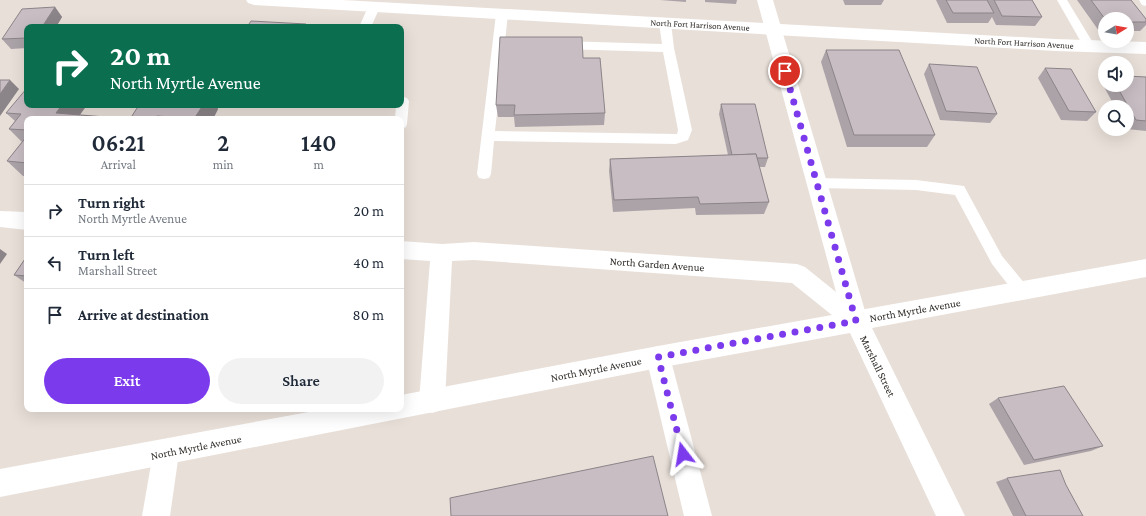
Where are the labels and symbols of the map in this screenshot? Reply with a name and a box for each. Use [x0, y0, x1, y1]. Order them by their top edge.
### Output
north arrow [1098, 12, 1134, 48]
street label: North Fort Harrison Avenue [650, 17, 750, 33]
street label: North Fort Harrison Avenue [974, 35, 1074, 51]
pin [768, 54, 802, 88]
street label: North Garden Avenue [609, 255, 705, 273]
street label: North Myrtle Avenue [869, 296, 962, 325]
street label: Marshall Street [858, 333, 898, 399]
street label: North Myrtle Avenue [550, 354, 643, 385]
street label: North Myrtle Avenue [150, 432, 243, 463]
position arrow [662, 433, 704, 475]

